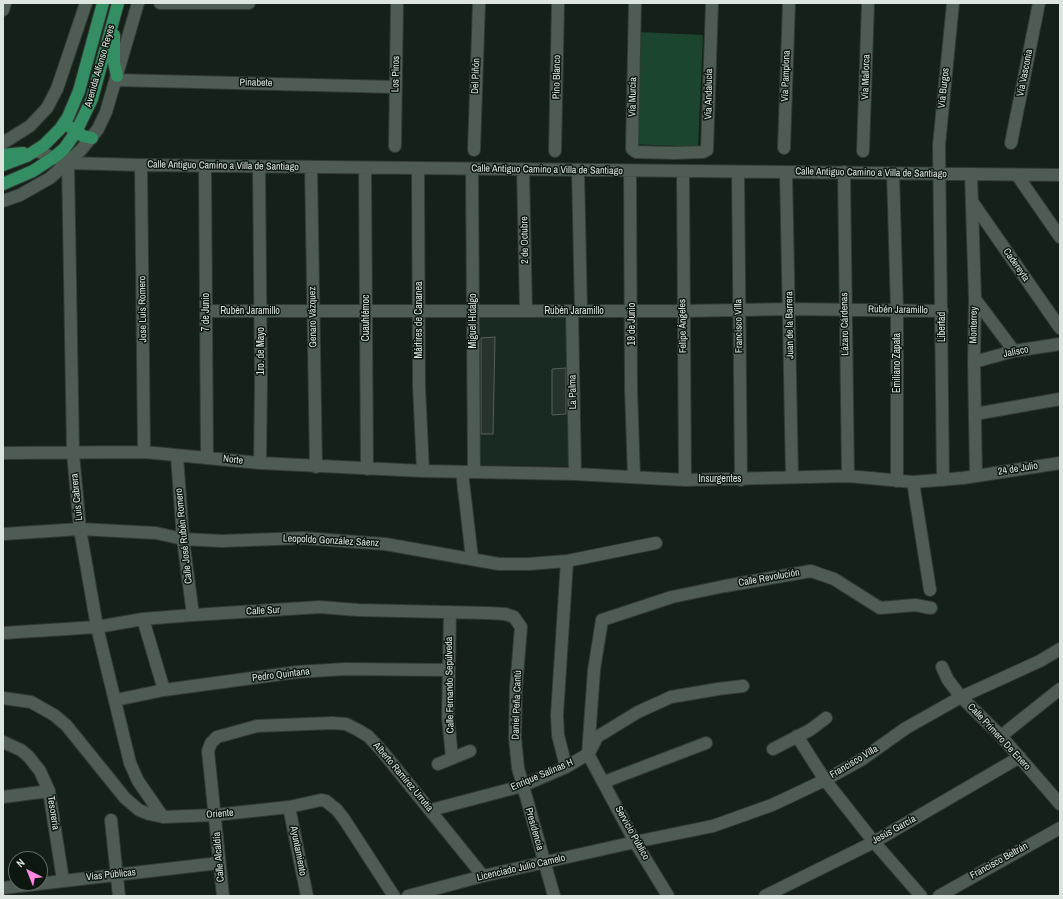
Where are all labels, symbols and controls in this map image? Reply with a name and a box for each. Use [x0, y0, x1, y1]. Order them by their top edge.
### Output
street label: Avenida Alfonso Reyes [83, 23, 117, 109]
street label: Vía Vasconia [1015, 48, 1035, 98]
street label: Vía Pamplona [779, 50, 793, 102]
street label: Vía Mallorca [859, 54, 873, 100]
street label: Pino Blanco [551, 55, 563, 99]
street label: Los Pinos [390, 56, 402, 92]
street label: Del Piñón [469, 58, 483, 94]
street label: Vía Burgos [936, 67, 952, 109]
street label: Vía Andalucía [703, 68, 715, 120]
street label: Pinabete [239, 77, 273, 89]
street label: Vía Murcia [627, 77, 639, 117]
street label: Calle Antiguo Camino a Villa de Santiago [147, 159, 299, 173]
street label: Calle Antiguo Camino a Villa de Santiago [471, 163, 623, 177]
street label: Calle Antiguo Camino a Villa de Santiago [795, 166, 947, 180]
street label: 2 de Octubre [519, 216, 531, 264]
street label: Cadereyta [1000, 246, 1032, 284]
street label: Jose Luis Romero [136, 276, 150, 342]
street label: Mártires de Cananea [413, 281, 425, 359]
street label: Genaro Vázquez [306, 286, 320, 348]
street label: Juan de la Barrera [783, 291, 797, 359]
street label: Lázaro Cárdenas [838, 292, 852, 356]
street label: 7 de Junio [200, 293, 212, 331]
street label: Miguel Hidalgo [467, 293, 479, 349]
street label: Cuauhtémoc [360, 295, 372, 341]
street label: Felipe Ángeles [677, 299, 689, 353]
street label: Francisco Villa [733, 299, 745, 353]
street label: 19 de Junio [626, 303, 638, 345]
street label: Rubén Jaramillo [868, 303, 928, 317]
street label: Rubén Jaramillo [220, 305, 280, 317]
street label: Rubén Jaramillo [544, 305, 604, 317]
street label: Monterrey [968, 306, 980, 344]
street label: Libertad [936, 312, 948, 342]
street label: 1ro. de Mayo [255, 327, 267, 375]
street label: Emiliano Zapata [891, 333, 903, 393]
street label: Jalisco [1002, 344, 1030, 360]
street label: La Palma [567, 375, 579, 409]
street label: Norte [222, 453, 244, 467]
street label: 24 de Julio [997, 460, 1039, 478]
street label: Luis Cabrera [69, 473, 85, 521]
street label: Insurgentes [699, 473, 741, 485]
street label: Calle José Rubén Romero [173, 488, 195, 584]
street label: Leopoldo González Sáenz [283, 532, 379, 550]
street label: Calle Revolución [737, 567, 801, 589]
street label: Calle Sur [246, 604, 280, 618]
street label: Calle Fernando Sepúlveda [443, 637, 457, 733]
street label: Pedro Quintana [252, 666, 310, 684]
street label: Daniel Peña Cantú [510, 670, 524, 740]
street label: Calle Primero De Enero [965, 701, 1033, 773]
street label: Alberto Ramírez Urrutia [371, 740, 435, 814]
street label: Francisco Villa [828, 743, 880, 781]
street label: Enrique Salinas H [509, 756, 575, 794]
street label: Tesorería [44, 795, 62, 831]
street label: Servicio Público [612, 804, 652, 862]
street label: Presidencia [522, 806, 546, 852]
street label: Oriente [206, 807, 234, 821]
street label: Jesús García [870, 813, 918, 847]
street label: Ayuntamiento [287, 825, 309, 877]
street label: Calle Alcaldía [211, 832, 227, 882]
street label: Francisco Beltrán [968, 840, 1030, 882]
north arrow [8, 851, 48, 891]
street label: Licenciado Julio Camelo [476, 852, 566, 884]
text: N [13, 856, 28, 870]
street label: Vías Públicas [86, 866, 136, 884]

